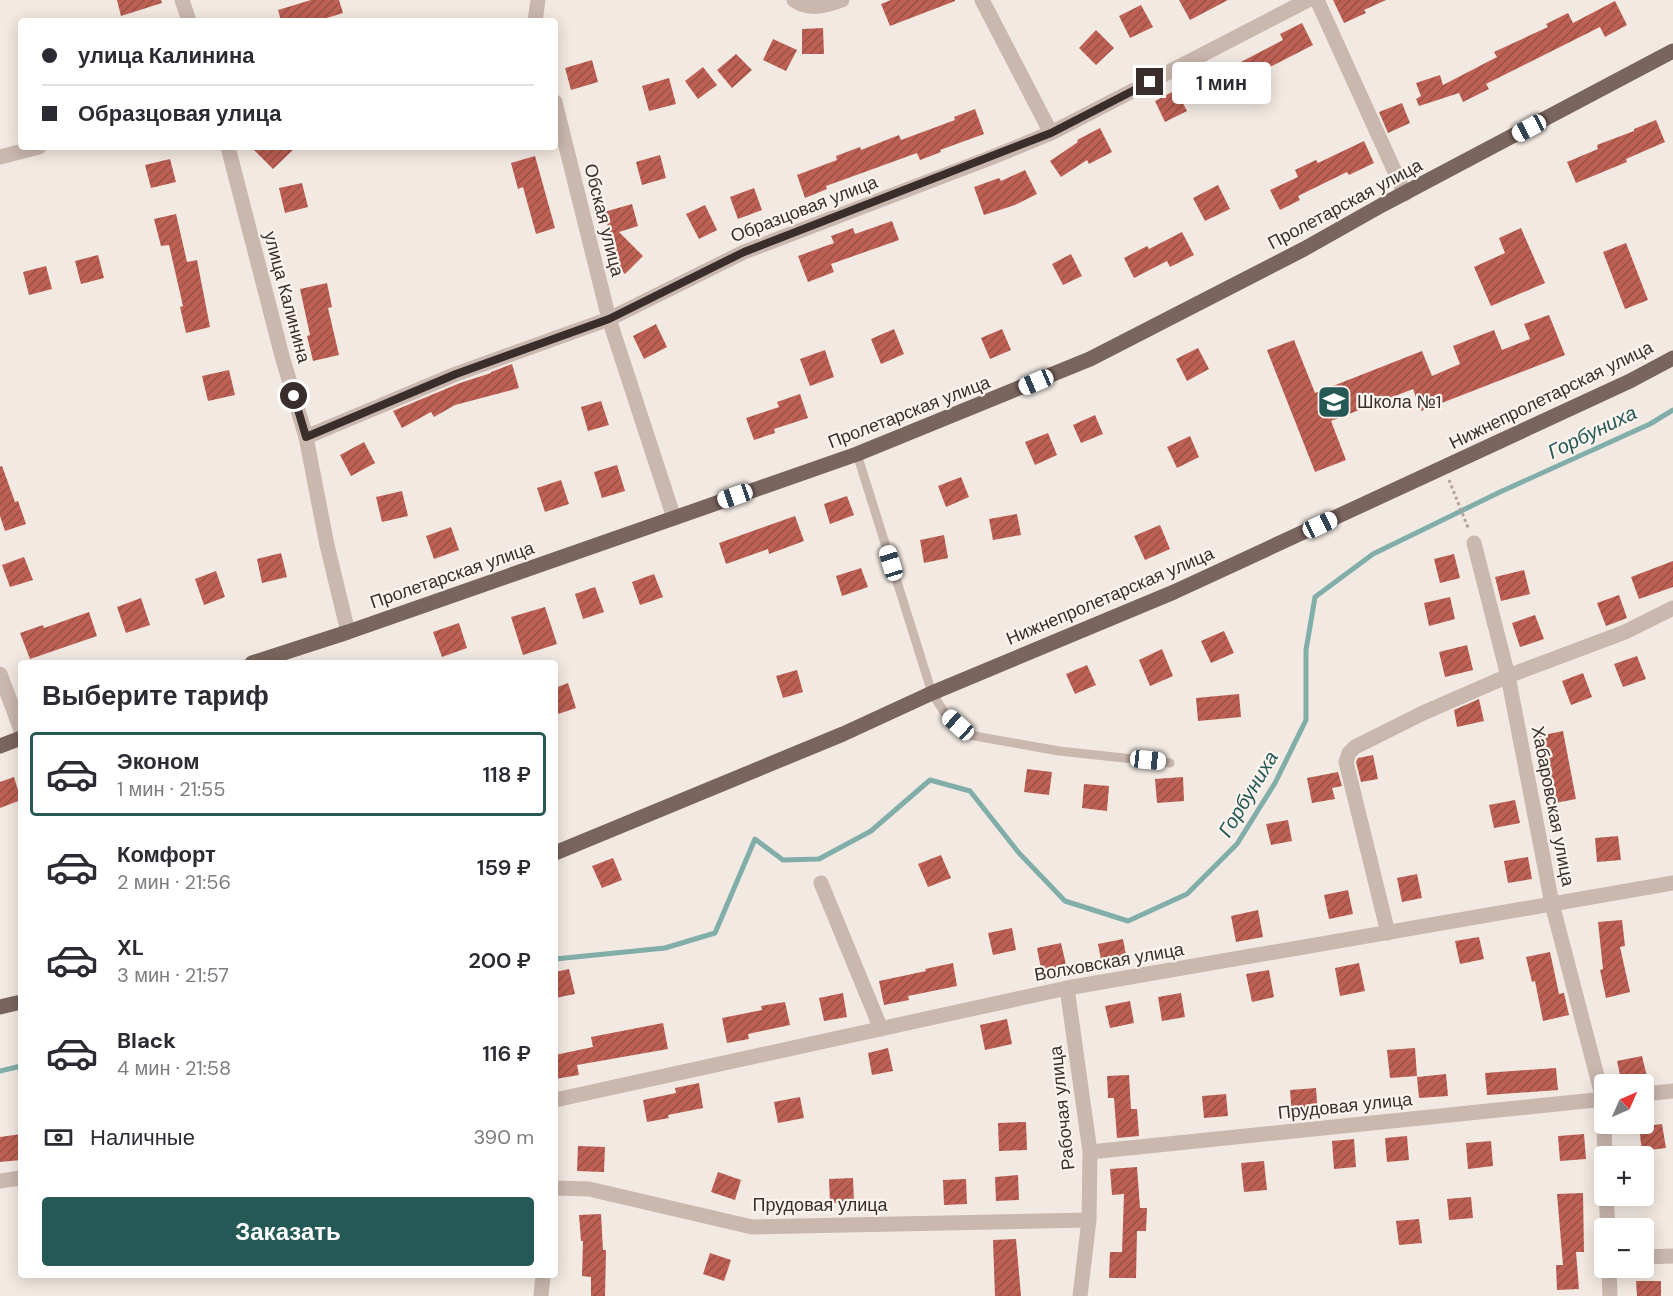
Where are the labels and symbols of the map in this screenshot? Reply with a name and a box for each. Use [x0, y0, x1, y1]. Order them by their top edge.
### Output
callout: 1 мин [1171, 61, 1270, 103]
route end [1136, 68, 1163, 95]
car [1509, 112, 1549, 144]
street label: Пролетарская улица [1264, 153, 1427, 255]
street label: Обская улица [578, 161, 630, 280]
street label: Образцовая улица [727, 170, 882, 248]
street label: улица Калинина [258, 229, 316, 366]
street label: Нижнепролетарская улица [1445, 335, 1658, 455]
car [1016, 367, 1056, 397]
street label: Пролетарская улица [824, 370, 994, 454]
route start [280, 382, 307, 409]
school or university icon: Школа №1 [1316, 384, 1352, 420]
place label: Школа №1 [1357, 390, 1441, 414]
water label: Горбуниха [1543, 399, 1641, 465]
car [715, 482, 755, 510]
car [1300, 509, 1340, 541]
street label: Пролетарская улица [367, 535, 538, 614]
street label: Нижнепролетарская улица [1002, 541, 1219, 651]
car [877, 543, 905, 583]
car [939, 706, 977, 744]
street label: Хабаровская улица [1526, 724, 1580, 889]
water label: Горбуниха [1212, 746, 1284, 842]
car [1129, 749, 1167, 771]
street label: Волховская улица [1032, 937, 1187, 987]
street label: Рабочая улица [1043, 1044, 1080, 1171]
north arrow [1594, 1074, 1654, 1134]
street label: Прудовая улица [1277, 1087, 1414, 1125]
street label: Прудовая улица [752, 1193, 889, 1217]

